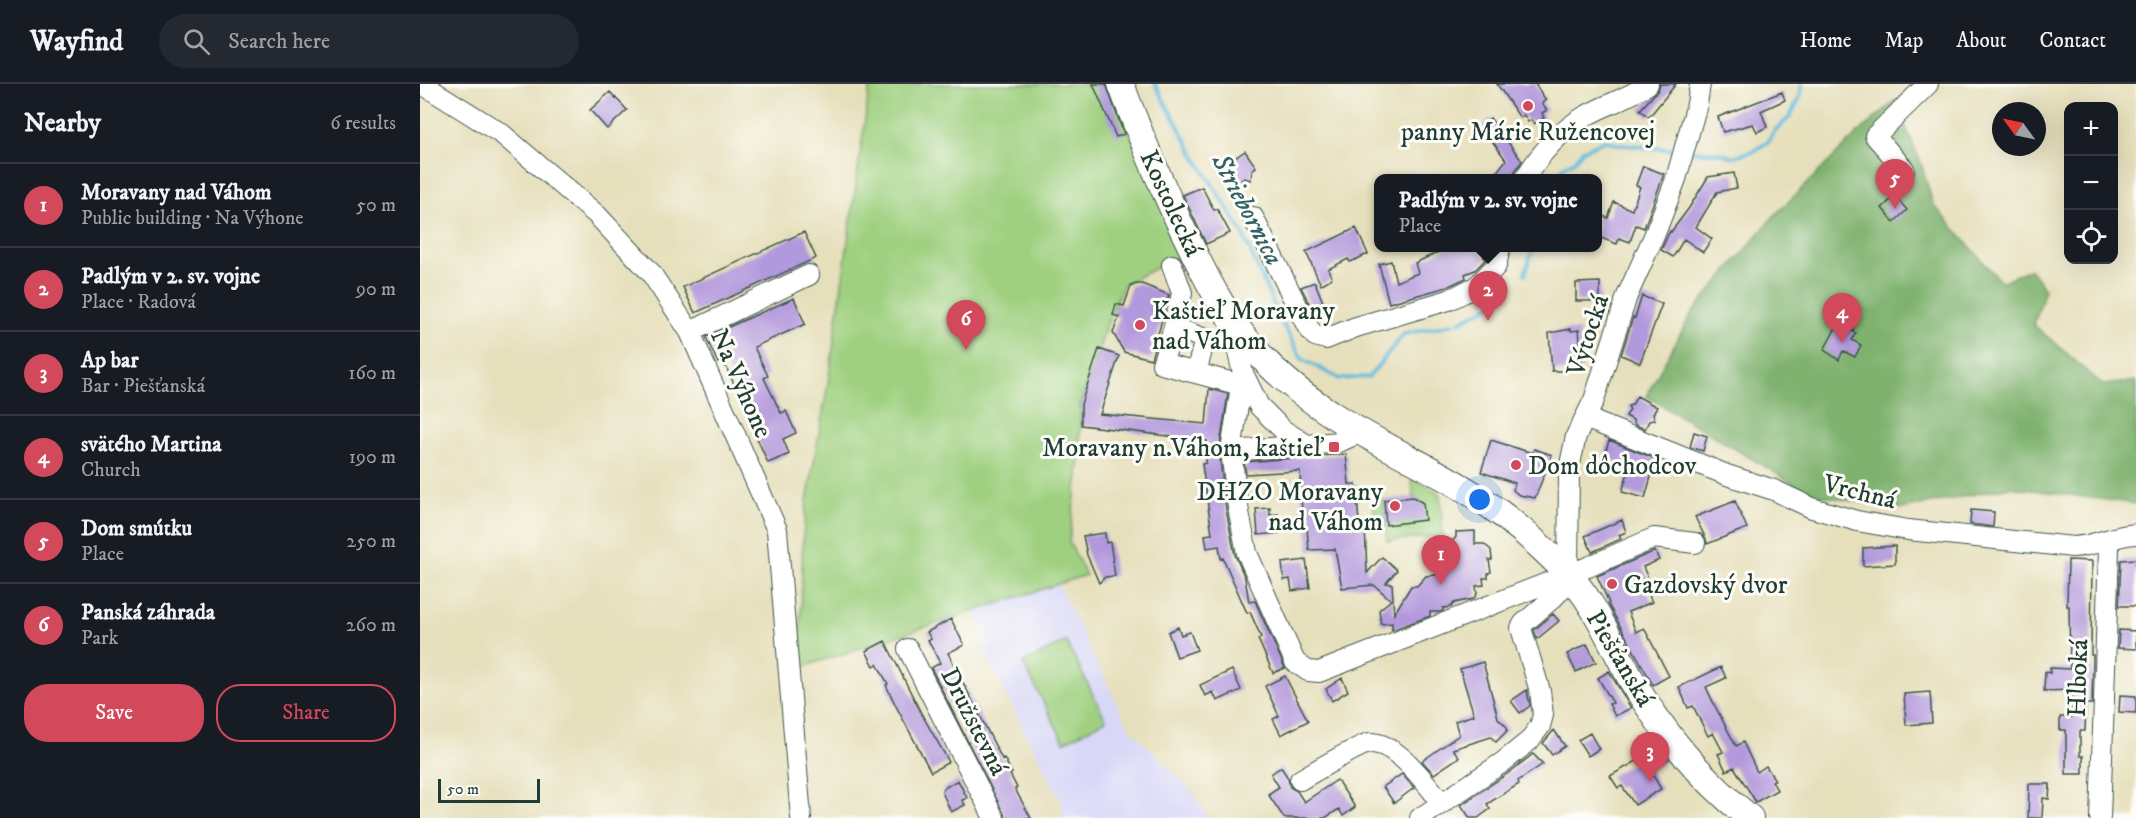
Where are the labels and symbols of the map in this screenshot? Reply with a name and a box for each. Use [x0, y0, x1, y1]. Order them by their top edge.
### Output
marker: panny Márie Ružencovej [1521, 99, 1535, 113]
north arrow [1992, 102, 2046, 156]
place label: panny Márie Ružencovej [1400, 116, 1655, 149]
street label: Kostolecká [1132, 145, 1210, 262]
water label: Striebornica [1203, 147, 1291, 271]
pin: 5 [1876, 160, 1914, 209]
pin: 2 [1468, 272, 1508, 321]
street label: Výtocká [1559, 290, 1617, 382]
pin: 4 [1822, 294, 1862, 343]
place label: Kaštieľ Moravany nad Váhom [1152, 295, 1335, 358]
pin: 6 [946, 300, 986, 350]
marker: Kaštieľ Moravany nad Váhom [1133, 318, 1147, 332]
street label: Na Výhone [702, 324, 779, 443]
place label: Moravany n.Váhom, kaštieľ [1042, 432, 1324, 465]
marker: Moravany n.Váhom, kaštieľ [1327, 440, 1341, 454]
place label: Dom dôchodcov [1528, 450, 1697, 483]
marker: Dom dôchodcov [1509, 458, 1523, 472]
street label: Vrchná [1819, 467, 1900, 517]
place label: DHZO Moravany nad Váhom [1197, 476, 1384, 539]
your location [1465, 485, 1494, 514]
marker: DHZO Moravany nad Váhom [1388, 499, 1402, 513]
pin: 1 [1422, 536, 1460, 585]
place label: Gazdovský dvor [1624, 569, 1788, 602]
marker: Gazdovský dvor [1605, 577, 1619, 591]
street label: Piešťanská [1578, 604, 1661, 713]
street label: Hlboká [2061, 638, 2096, 718]
street label: Družstevná [932, 662, 1015, 781]
pin: 3 [1630, 732, 1670, 782]
scale bar [438, 776, 540, 804]

